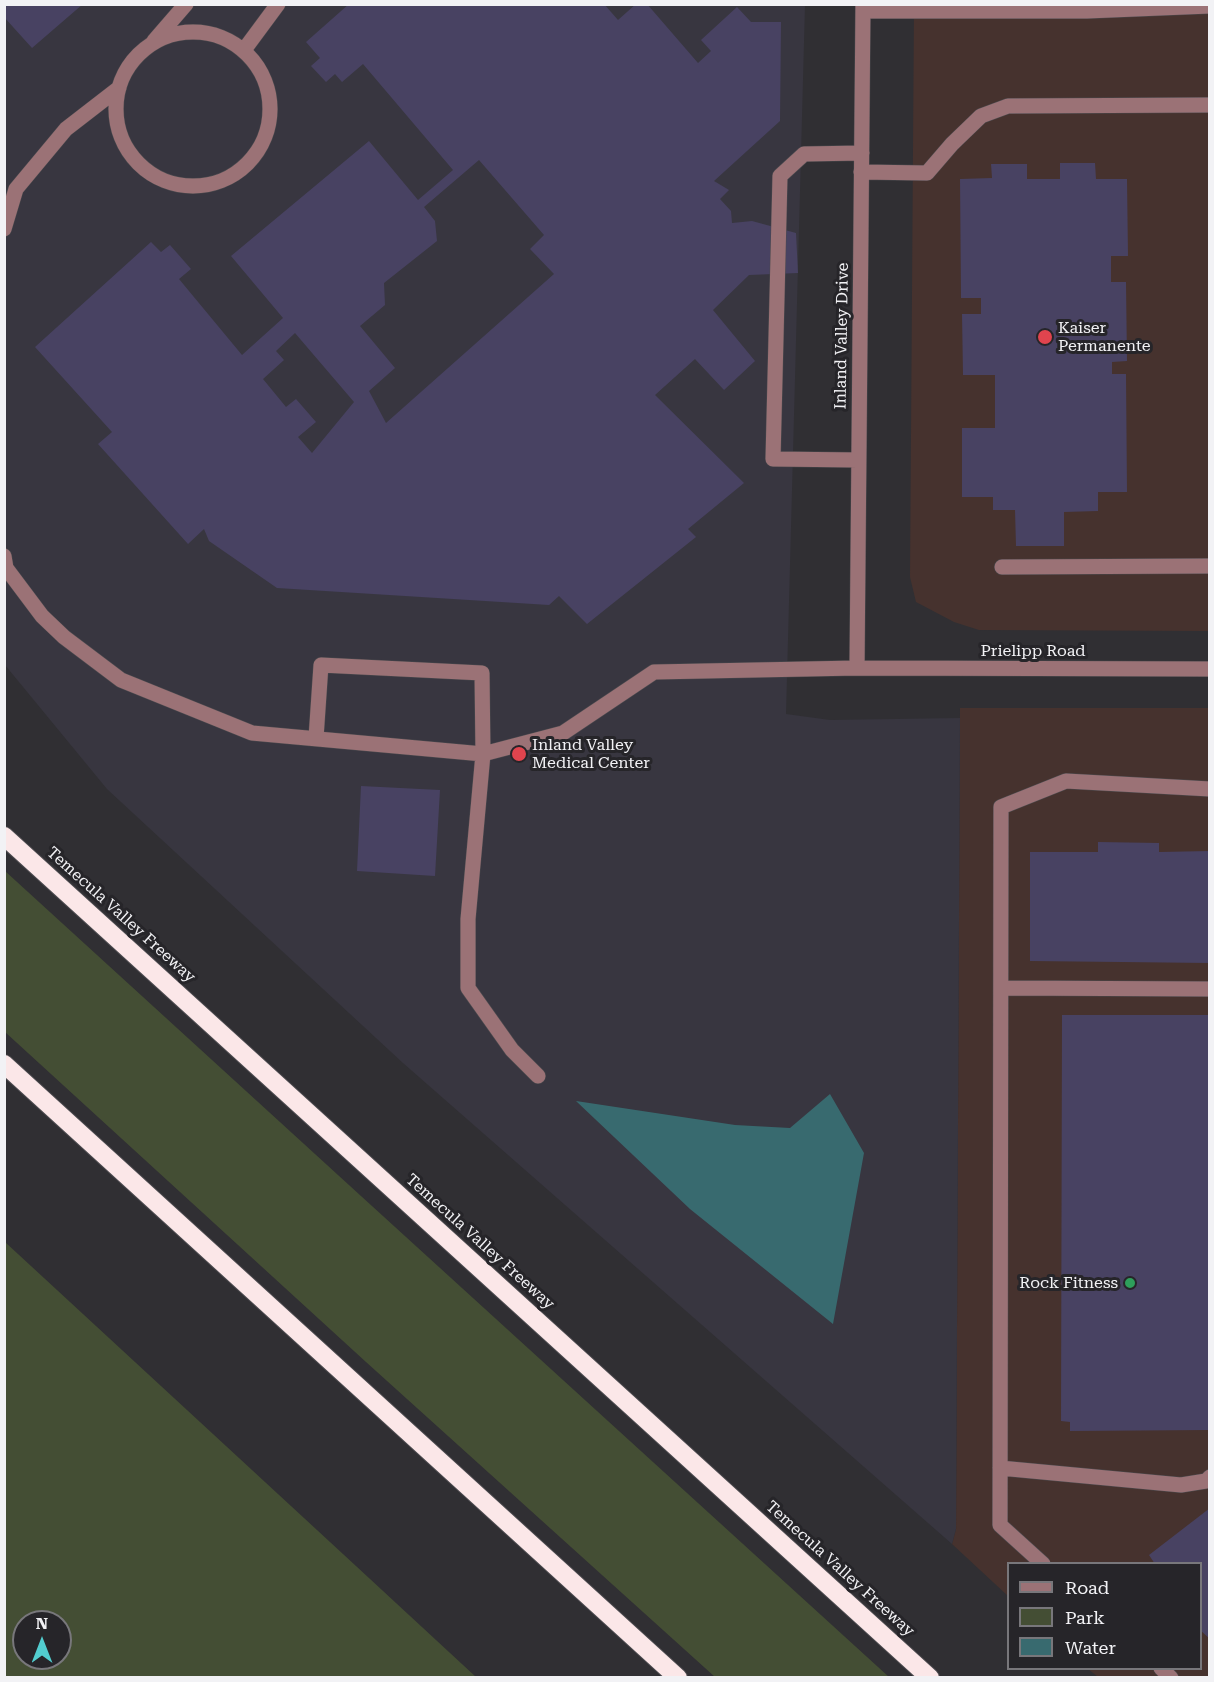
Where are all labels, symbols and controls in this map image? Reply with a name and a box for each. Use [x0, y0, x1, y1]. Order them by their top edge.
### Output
street label: Inland Valley Drive [831, 262, 853, 410]
place label: Kaiser Permanente [1058, 318, 1151, 356]
marker: Kaiser Permanente [1036, 328, 1054, 346]
street label: Prielipp Road [981, 641, 1085, 661]
place label: Inland Valley Medical Center [532, 735, 650, 773]
marker: Inland Valley Medical Center [510, 745, 528, 763]
street label: Temecula Valley Freeway [43, 843, 199, 987]
street label: Temecula Valley Freeway [402, 1170, 558, 1314]
place label: Rock Fitness [1019, 1273, 1118, 1293]
marker: Rock Fitness [1123, 1276, 1137, 1290]
street label: Temecula Valley Freeway [762, 1497, 918, 1641]
legend [1007, 1562, 1202, 1670]
text: Road [1065, 1577, 1109, 1598]
text: Park [1065, 1607, 1105, 1628]
north arrow [12, 1610, 72, 1670]
text: N [36, 1614, 48, 1633]
text: Water [1065, 1637, 1116, 1658]

